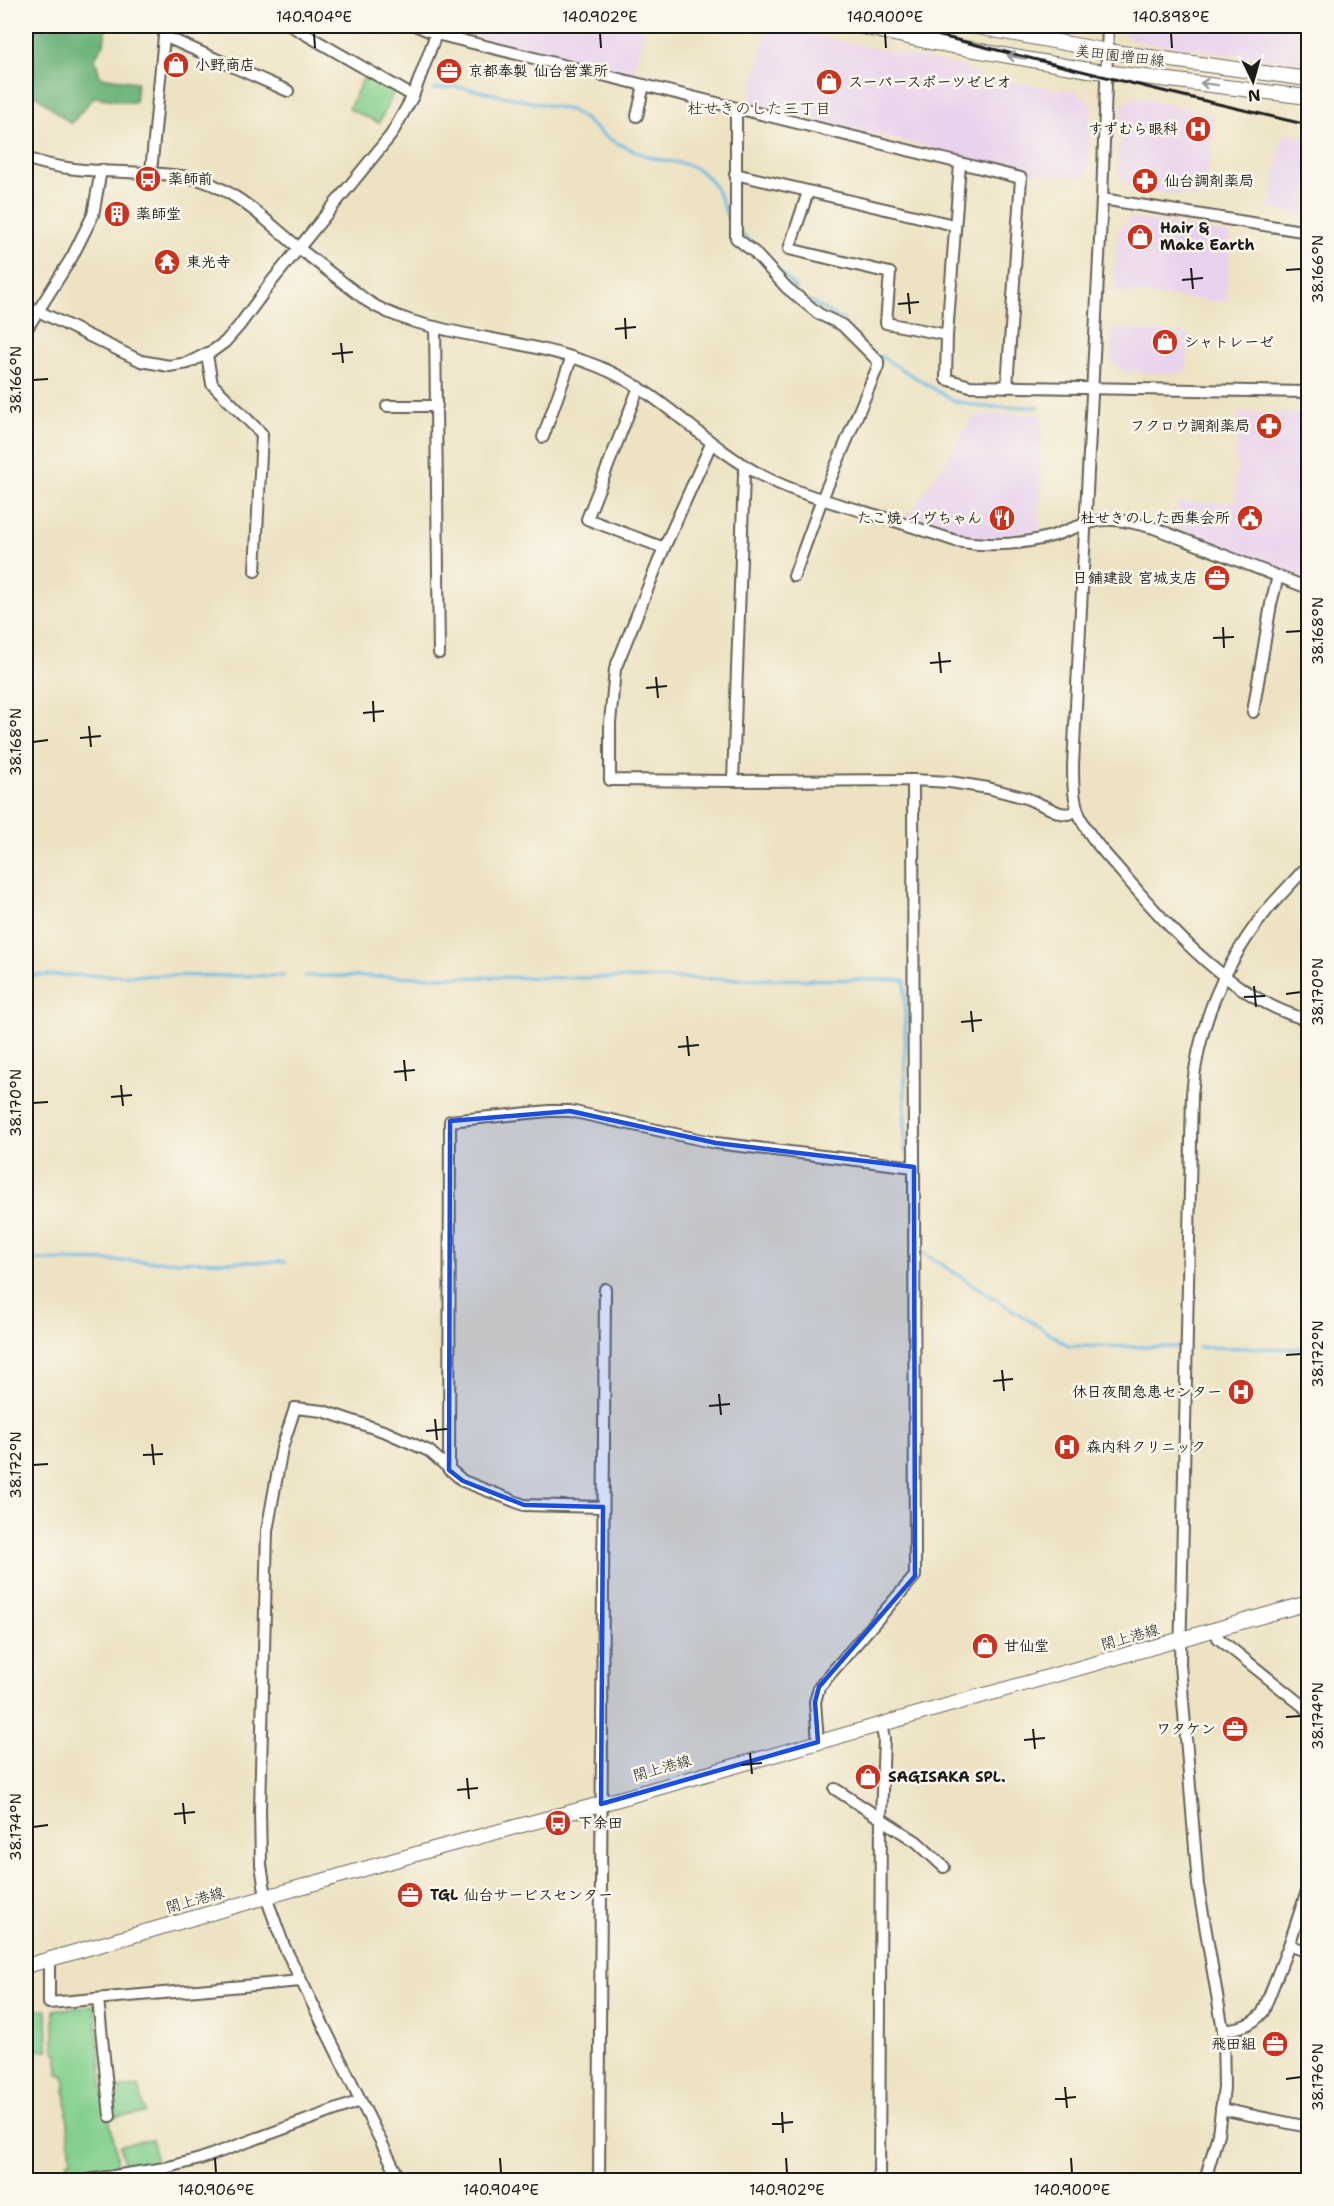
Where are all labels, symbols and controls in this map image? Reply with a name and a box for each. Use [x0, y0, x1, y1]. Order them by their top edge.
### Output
text: 140.904°E [276, 7, 352, 27]
text: 140.902°E [562, 7, 638, 27]
text: 140.900°E [847, 7, 923, 27]
text: 140.898°E [1133, 7, 1209, 27]
street label: 美田園増田線 [1074, 41, 1166, 71]
shop icon: 小野商店 [161, 50, 191, 80]
one-way arrow [1007, 51, 1026, 62]
north arrow [1223, 51, 1283, 111]
place label: 小野商店 [195, 55, 255, 75]
office icon: 京都奉製 仙台営業所 [434, 56, 464, 86]
place label: 京都奉製 仙台営業所 [468, 61, 608, 81]
shop icon: スーパースポーツゼビオ [814, 67, 844, 97]
place label: スーパースポーツゼビオ [848, 72, 1011, 92]
one-way arrow [1199, 79, 1219, 90]
text: N [1247, 84, 1261, 106]
district label: 杜せきのした三丁目 [687, 98, 831, 119]
hospital icon: すずむら眼科 [1183, 114, 1213, 144]
place label: すずむら眼科 [1088, 119, 1178, 139]
bus stop icon: 薬師前 [133, 164, 163, 194]
pharmacy icon: 仙台調剤薬局 [1130, 166, 1160, 196]
place label: 薬師前 [168, 169, 213, 189]
place label: 仙台調剤薬局 [1164, 171, 1254, 191]
building icon: 薬師堂 [102, 199, 132, 229]
place label: 薬師堂 [136, 204, 181, 224]
place label: Hair & Make Earth [1160, 218, 1255, 255]
shop icon: Hair & Make Earth [1125, 222, 1155, 252]
text: 38.166°N [1308, 235, 1328, 303]
temple icon: 東光寺 [152, 247, 182, 277]
place label: 東光寺 [186, 252, 231, 272]
shop icon: シャトレーゼ [1150, 327, 1180, 357]
place label: シャトレーゼ [1184, 332, 1274, 352]
text: 38.166°N [6, 346, 26, 414]
pharmacy icon: フクロウ調剤薬局 [1254, 411, 1284, 441]
place label: フクロウ調剤薬局 [1130, 416, 1250, 436]
restaurant icon: たこ焼 イヴちゃん [987, 503, 1017, 533]
public building icon: 杜せきのした西集会所 [1235, 503, 1265, 533]
place label: たこ焼 イヴちゃん [857, 508, 982, 528]
place label: 杜せきのした西集会所 [1080, 508, 1230, 528]
office icon: 日鋪建設 宮城支店 [1202, 563, 1232, 593]
place label: 日鋪建設 宮城支店 [1073, 568, 1198, 588]
text: 38.168°N [1308, 597, 1328, 665]
text: 38.168°N [6, 708, 26, 776]
text: 38.170°N [1308, 958, 1328, 1026]
text: 38.170°N [6, 1069, 26, 1137]
text: 38.172°N [1308, 1320, 1328, 1388]
hospital icon: 休日夜間急患センター [1226, 1377, 1256, 1407]
place label: 休日夜間急患センター [1072, 1382, 1222, 1402]
text: 38.172°N [6, 1431, 26, 1499]
hospital icon: 森内科クリニック [1052, 1432, 1082, 1462]
place label: 森内科クリニック [1086, 1437, 1206, 1457]
street label: 閖上港線 [1098, 1619, 1162, 1655]
shop icon: 甘仙堂 [970, 1631, 1000, 1661]
place label: 甘仙堂 [1004, 1636, 1049, 1656]
text: 38.174°N [1308, 1682, 1328, 1750]
office icon: ワタケン [1220, 1714, 1250, 1744]
place label: ワタケン [1156, 1719, 1216, 1739]
street label: 閖上港線 [630, 1750, 694, 1786]
shop icon: SAGISAKA SPL. [853, 1762, 883, 1792]
place label: SAGISAKA SPL. [888, 1767, 1006, 1787]
text: 38.174°N [6, 1793, 26, 1861]
bus stop icon: 下余田 [543, 1808, 573, 1838]
place label: 下余田 [578, 1813, 623, 1833]
office icon: TGL 仙台サービスセンター [395, 1880, 425, 1910]
street label: 閖上港線 [163, 1882, 227, 1918]
place label: TGL 仙台サービスセンター [430, 1885, 613, 1905]
office icon: 飛田組 [1260, 2029, 1290, 2059]
place label: 飛田組 [1211, 2034, 1256, 2054]
text: 38.176°N [1308, 2043, 1328, 2111]
text: 140.906°E [178, 2180, 254, 2200]
text: 140.904°E [463, 2180, 539, 2200]
text: 140.902°E [749, 2180, 825, 2200]
text: 140.900°E [1034, 2180, 1110, 2200]

